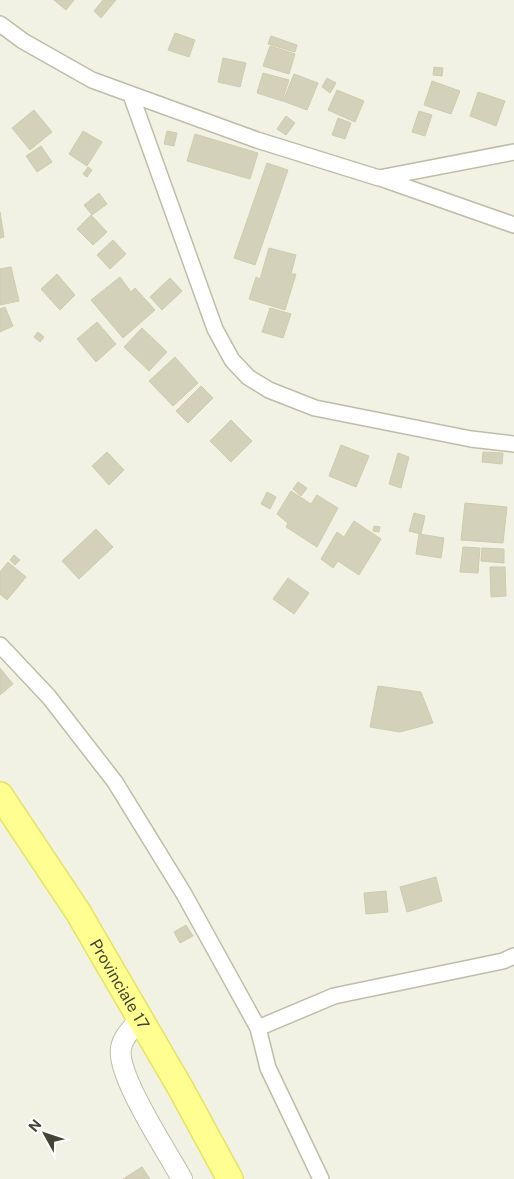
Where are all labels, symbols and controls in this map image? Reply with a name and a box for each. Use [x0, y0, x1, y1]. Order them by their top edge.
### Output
street label: Provinciale 17 [86, 936, 153, 1033]
north arrow [20, 1109, 70, 1159]
text: N [25, 1116, 45, 1135]

